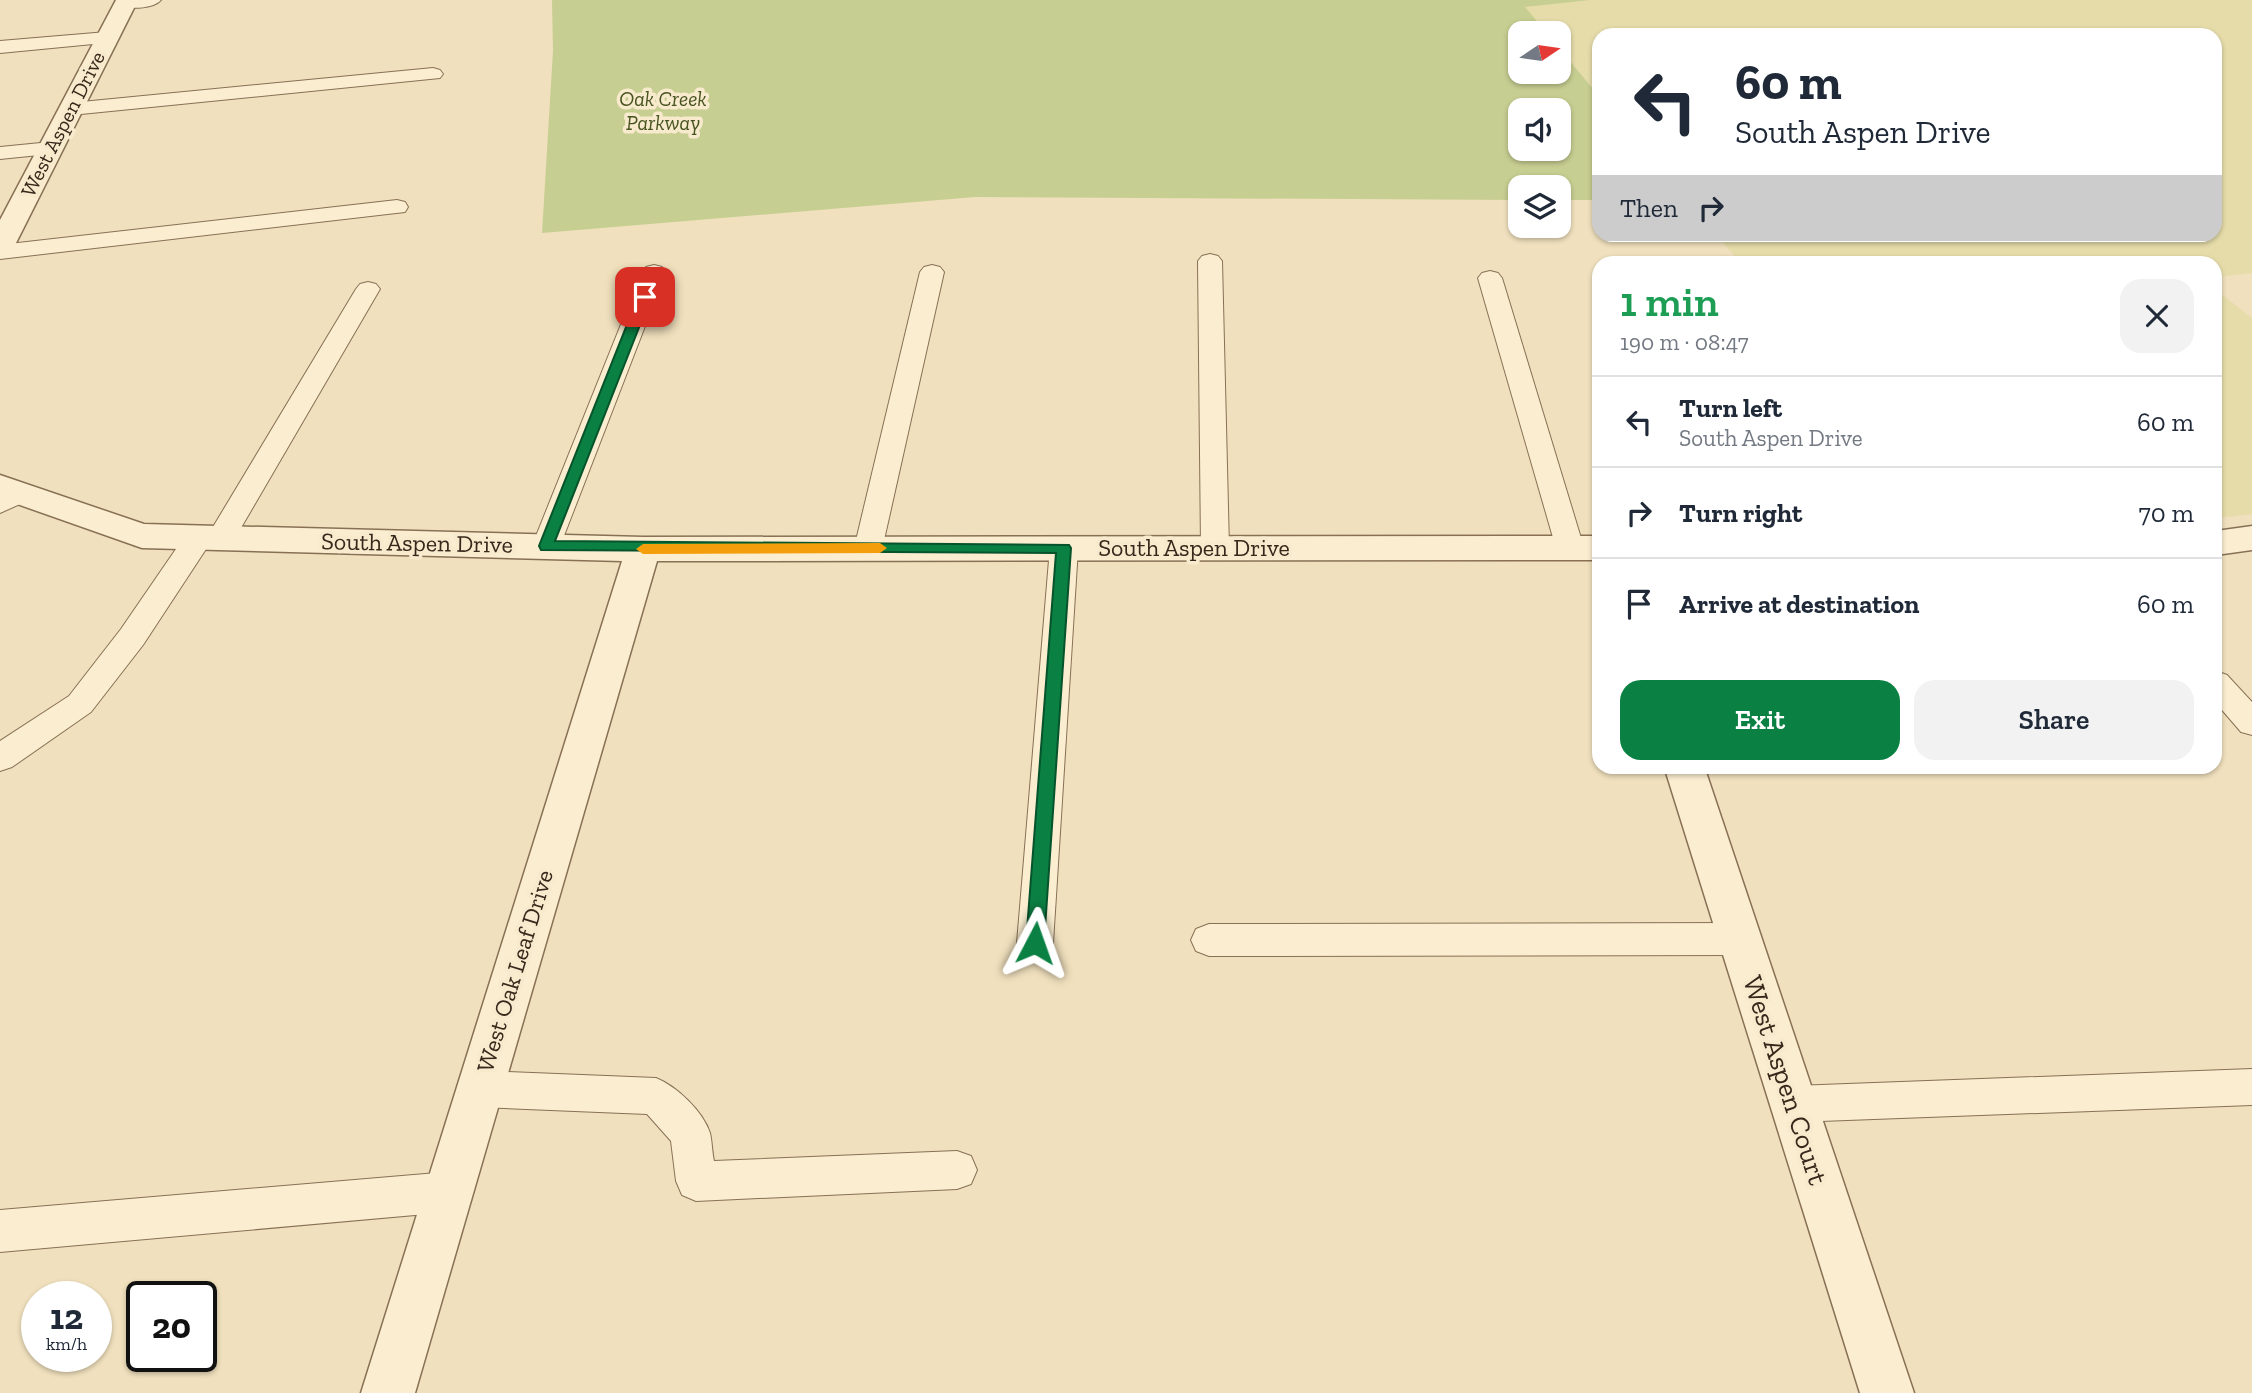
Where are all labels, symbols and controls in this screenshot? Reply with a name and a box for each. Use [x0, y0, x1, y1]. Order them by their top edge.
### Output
north arrow [1508, 21, 1572, 84]
map controls [1508, 21, 1571, 238]
street label: West Aspen Drive [15, 47, 110, 201]
text: 60 m [1735, 53, 1842, 112]
icon: left [1620, 56, 1711, 147]
park label: Oak Creek Parkway [619, 86, 707, 135]
button: sound [1508, 98, 1571, 161]
text: South Aspen Drive [1735, 113, 1991, 151]
button: layers [1508, 175, 1571, 238]
icon: right [1692, 189, 1730, 227]
text: Then [1620, 192, 1678, 224]
pin [615, 267, 675, 327]
text: 1 min [1620, 276, 1719, 327]
icon: arrive [626, 278, 664, 316]
button: close [2120, 279, 2194, 353]
text: 190 m · 08:47 [1620, 328, 1749, 356]
text: Turn left [1679, 392, 1782, 424]
icon: left [1620, 403, 1658, 441]
text: 60 m [2137, 406, 2194, 438]
text: South Aspen Drive [1679, 424, 1863, 452]
icon: right [1620, 494, 1658, 532]
text: Turn right [1679, 497, 1802, 529]
text: 70 m [2138, 497, 2194, 529]
street label: South Aspen Drive [321, 526, 513, 559]
street label: South Aspen Drive [1098, 533, 1290, 562]
icon: arrive [1620, 585, 1658, 623]
text: Arrive at destination [1679, 588, 1919, 620]
text: 60 m [2137, 588, 2194, 620]
button: Exit [1620, 680, 1900, 760]
button: Share [1914, 680, 2194, 760]
street label: West Oak Leaf Drive [470, 866, 559, 1075]
position arrow [998, 906, 1072, 980]
street label: West Aspen Court [1736, 971, 1835, 1189]
speed limit sign: 20 [126, 1281, 217, 1372]
text: 12 [50, 1296, 83, 1338]
text: km/h [46, 1333, 87, 1355]

